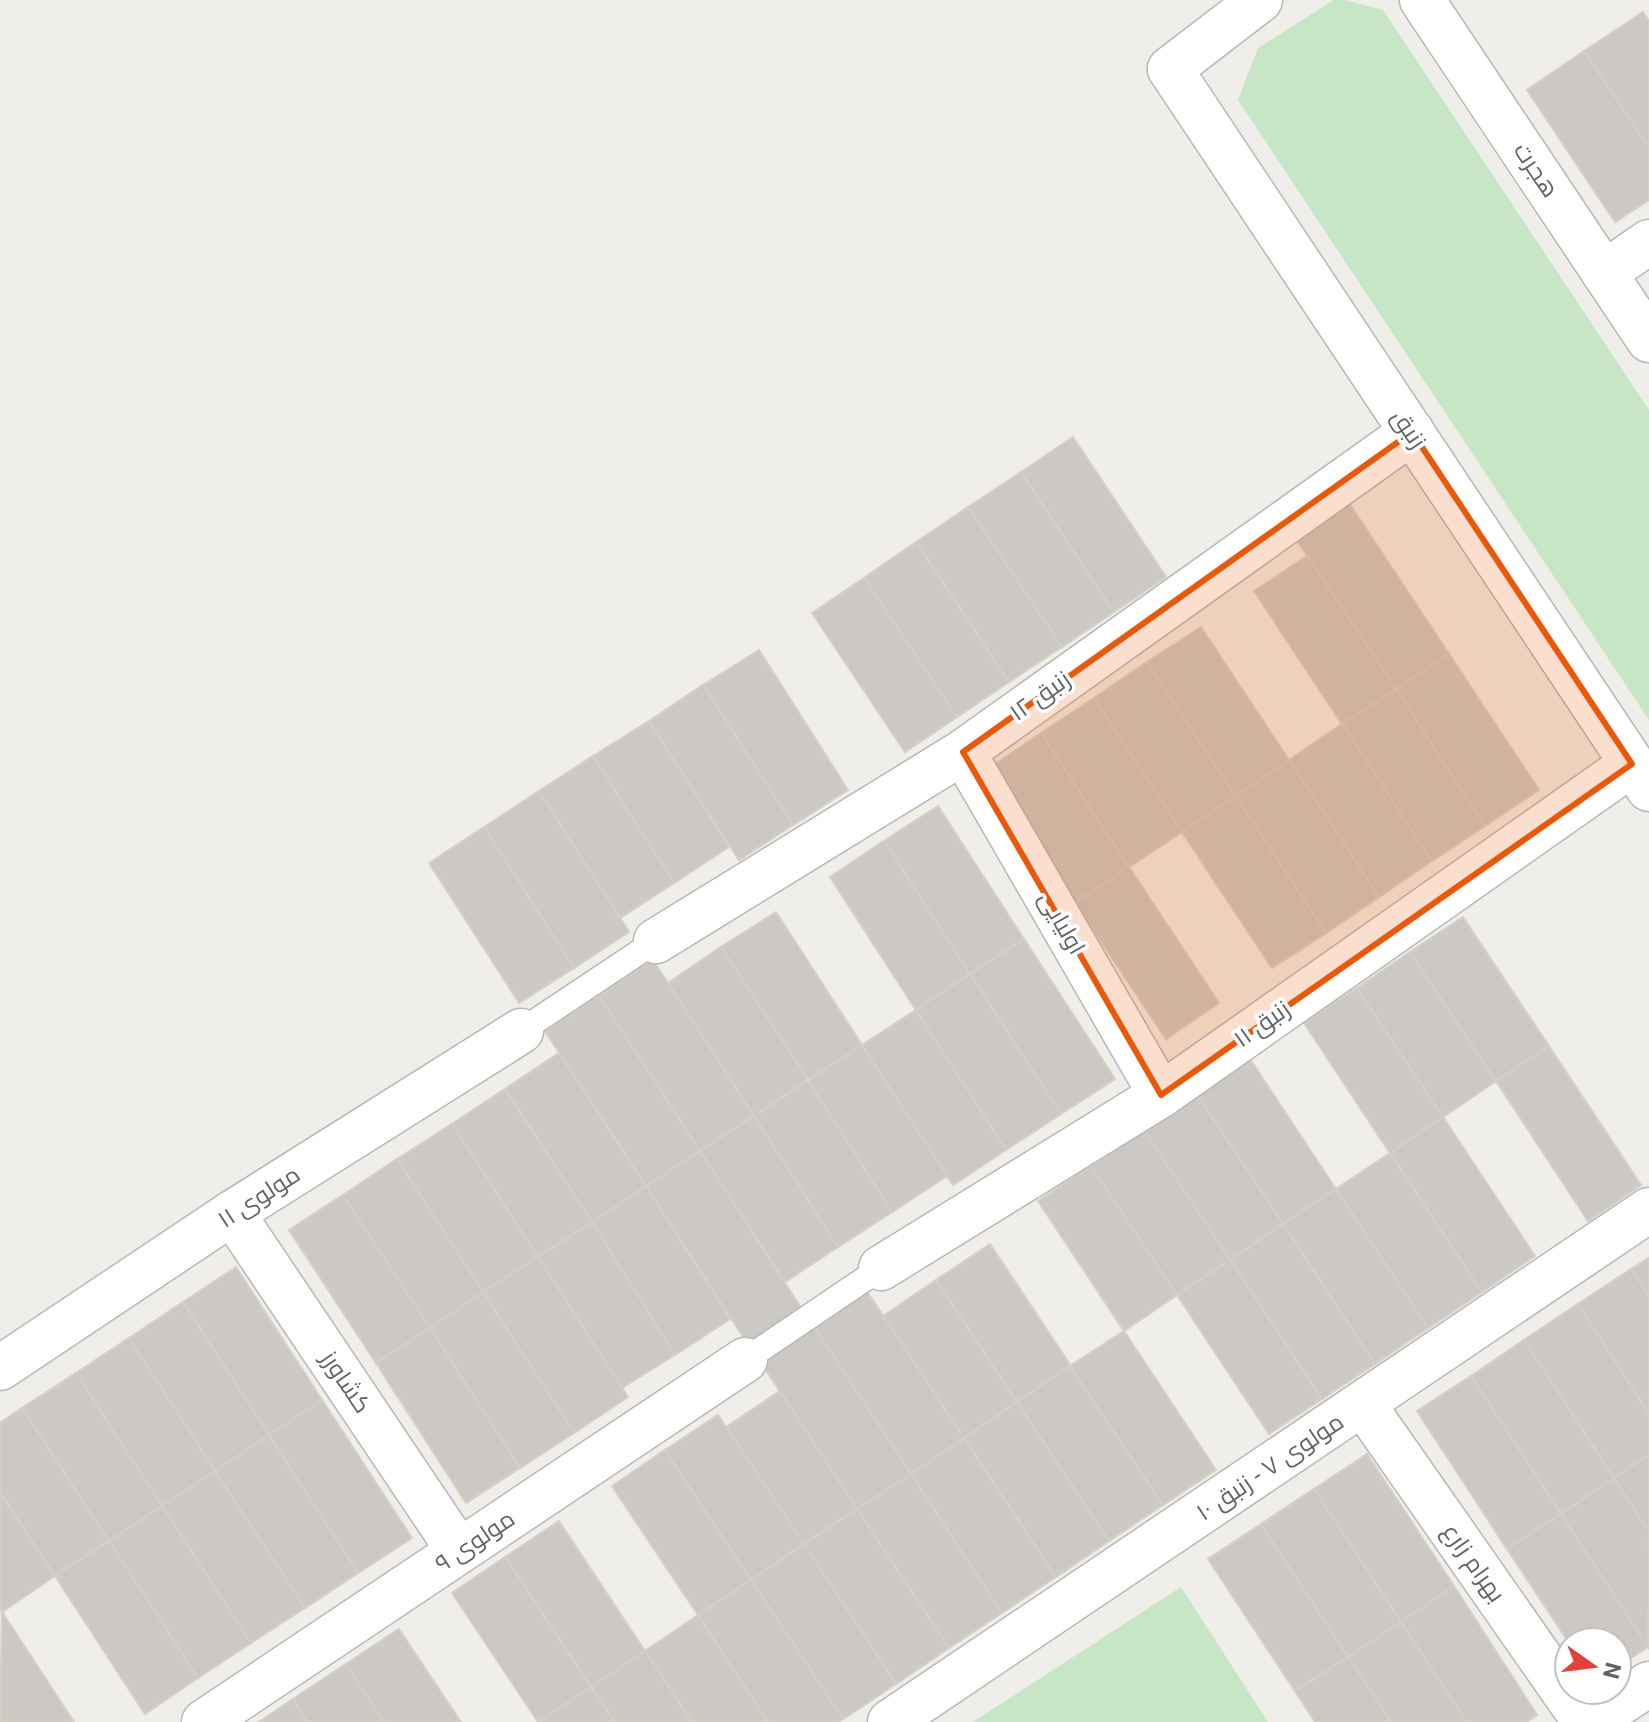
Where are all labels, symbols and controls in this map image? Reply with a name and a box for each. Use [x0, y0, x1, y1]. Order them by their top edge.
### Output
street label: هجرت [1508, 137, 1564, 203]
street label: زنبق [1385, 404, 1432, 454]
street label: زنبق ۱۲ [1004, 665, 1076, 728]
street label: اولیایی [1033, 887, 1091, 959]
street label: زنبق ۱۱ [1229, 995, 1296, 1054]
street label: مولوی ۱۱ [213, 1160, 305, 1234]
street label: کشاورز [314, 1344, 377, 1418]
street label: مولوی ۷ - زنبق ۱۰ [1191, 1407, 1349, 1527]
street label: مولوی ۹ [430, 1504, 520, 1578]
street label: بهرام زارع [1435, 1518, 1511, 1609]
north arrow [1553, 1626, 1633, 1706]
text: N [1598, 1660, 1626, 1681]

